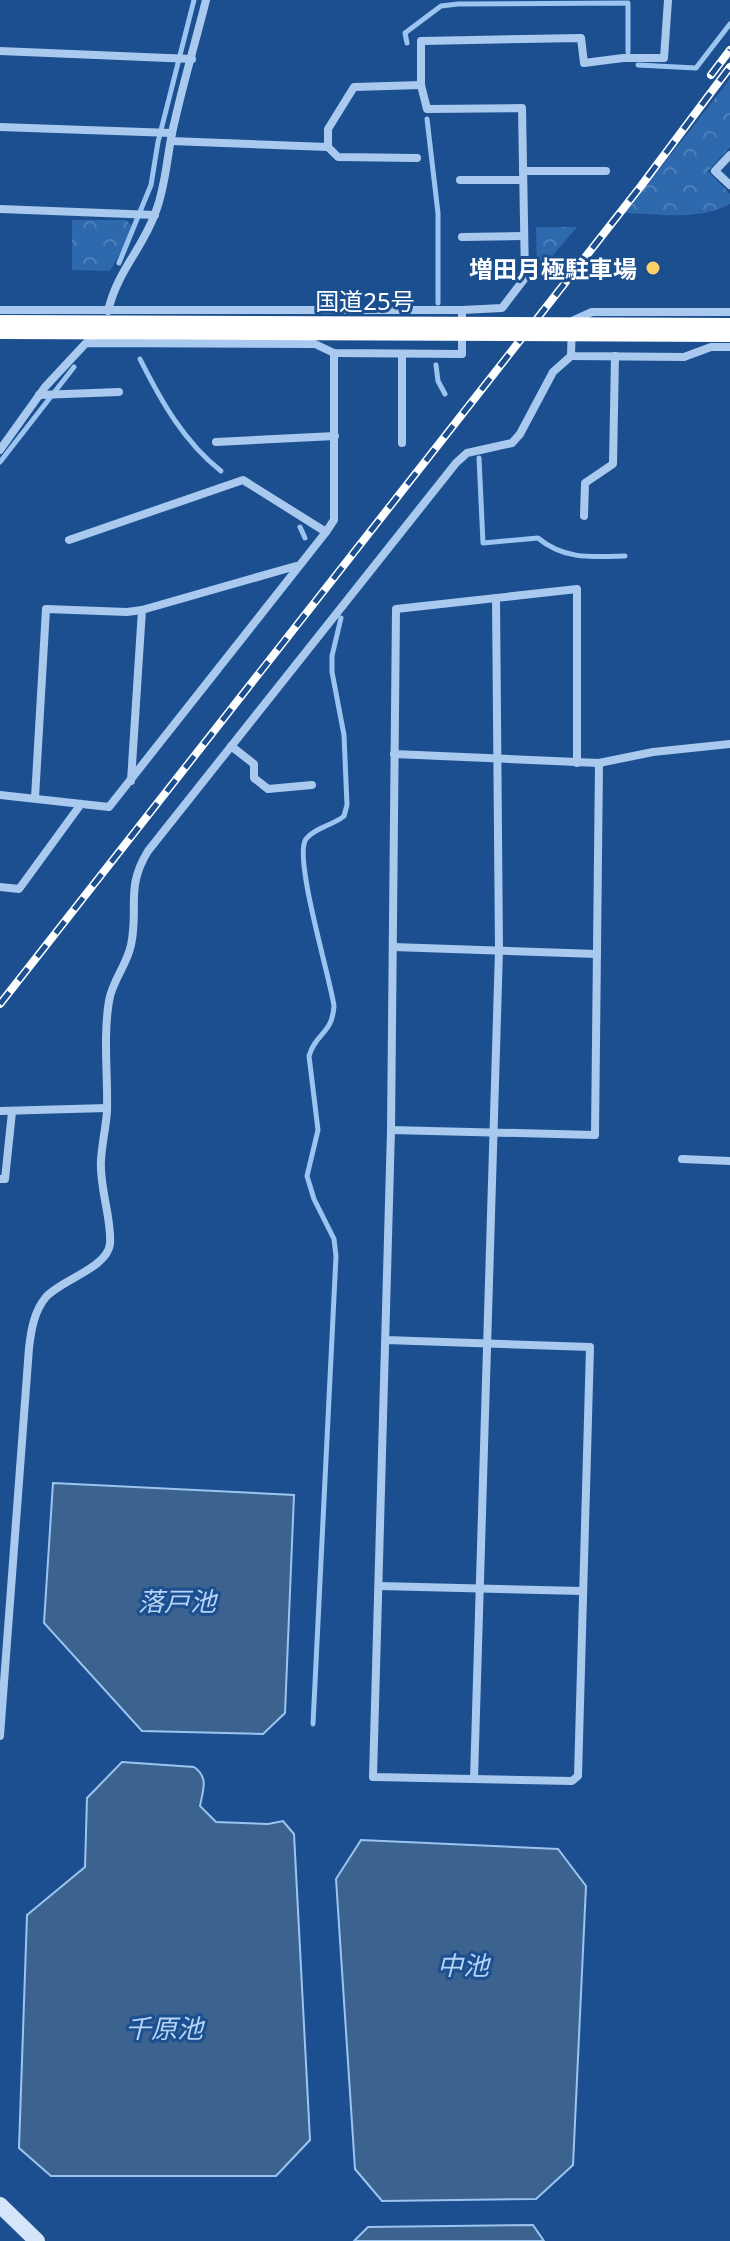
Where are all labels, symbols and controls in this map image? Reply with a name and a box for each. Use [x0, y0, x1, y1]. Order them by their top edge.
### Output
place label: 増田月極駐車場 [469, 252, 637, 285]
marker: 増田月極駐車場 [644, 259, 662, 277]
street label: 国道25号 [315, 284, 415, 317]
water label: 落戸池 [138, 1583, 219, 1619]
water label: 中池 [437, 1947, 492, 1983]
water label: 千原池 [125, 2010, 206, 2046]

